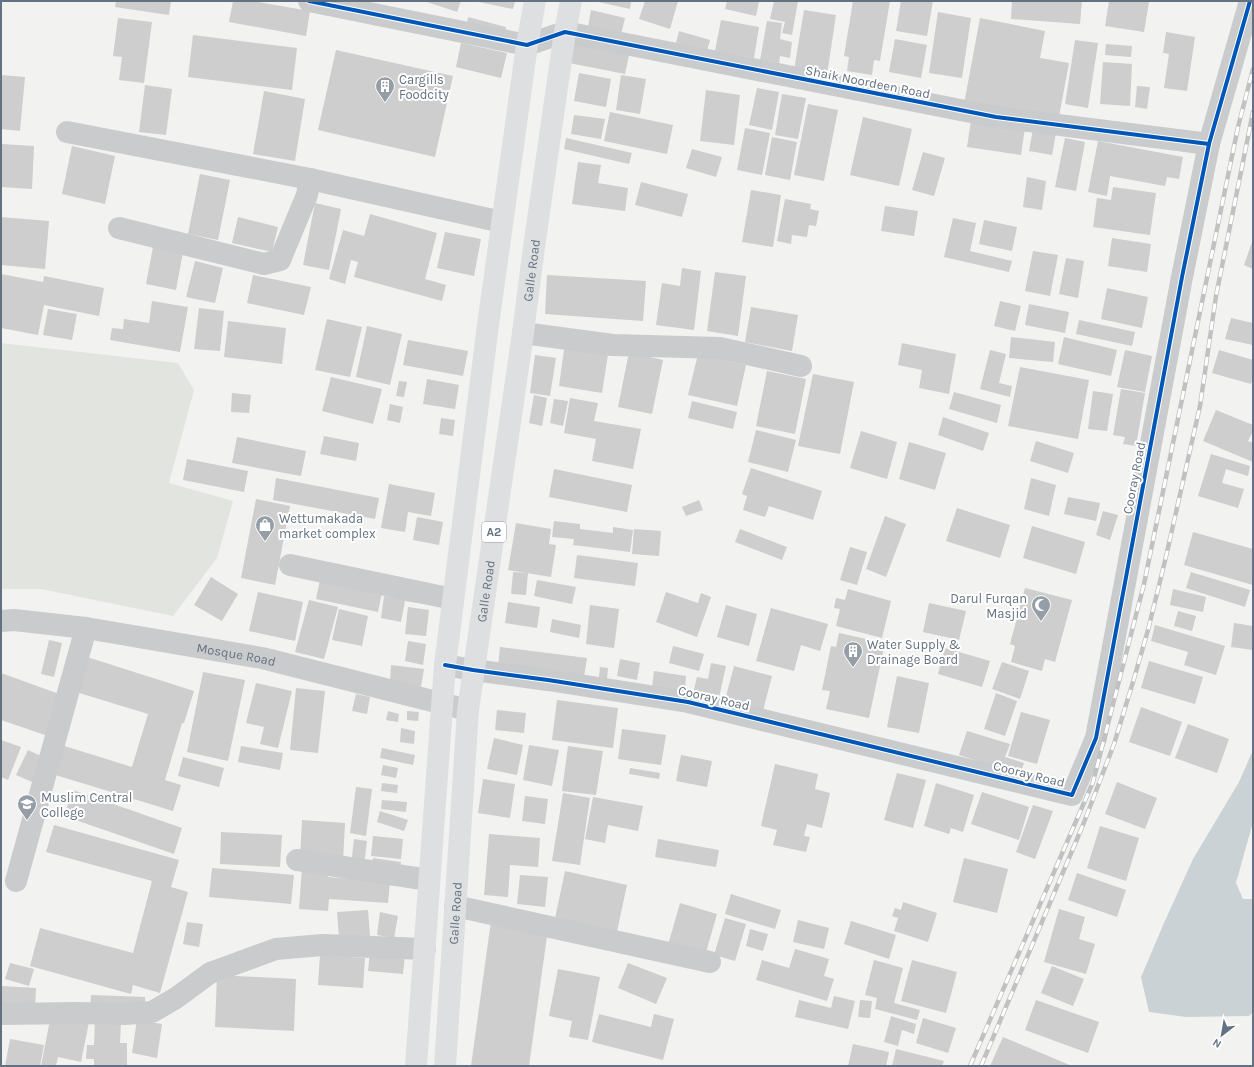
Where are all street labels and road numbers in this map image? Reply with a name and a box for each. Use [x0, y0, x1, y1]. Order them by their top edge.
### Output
street label: Shaik Noordeen Road [804, 63, 932, 101]
street label: Galle Road [520, 238, 543, 302]
street label: Cooray Road [1120, 441, 1148, 515]
road number: A2 [482, 522, 506, 542]
street label: Galle Road [473, 559, 497, 623]
street label: Mosque Road [196, 639, 277, 669]
street label: Cooray Road [677, 682, 751, 714]
street label: Cooray Road [992, 758, 1066, 790]
street label: Galle Road [445, 882, 464, 945]

